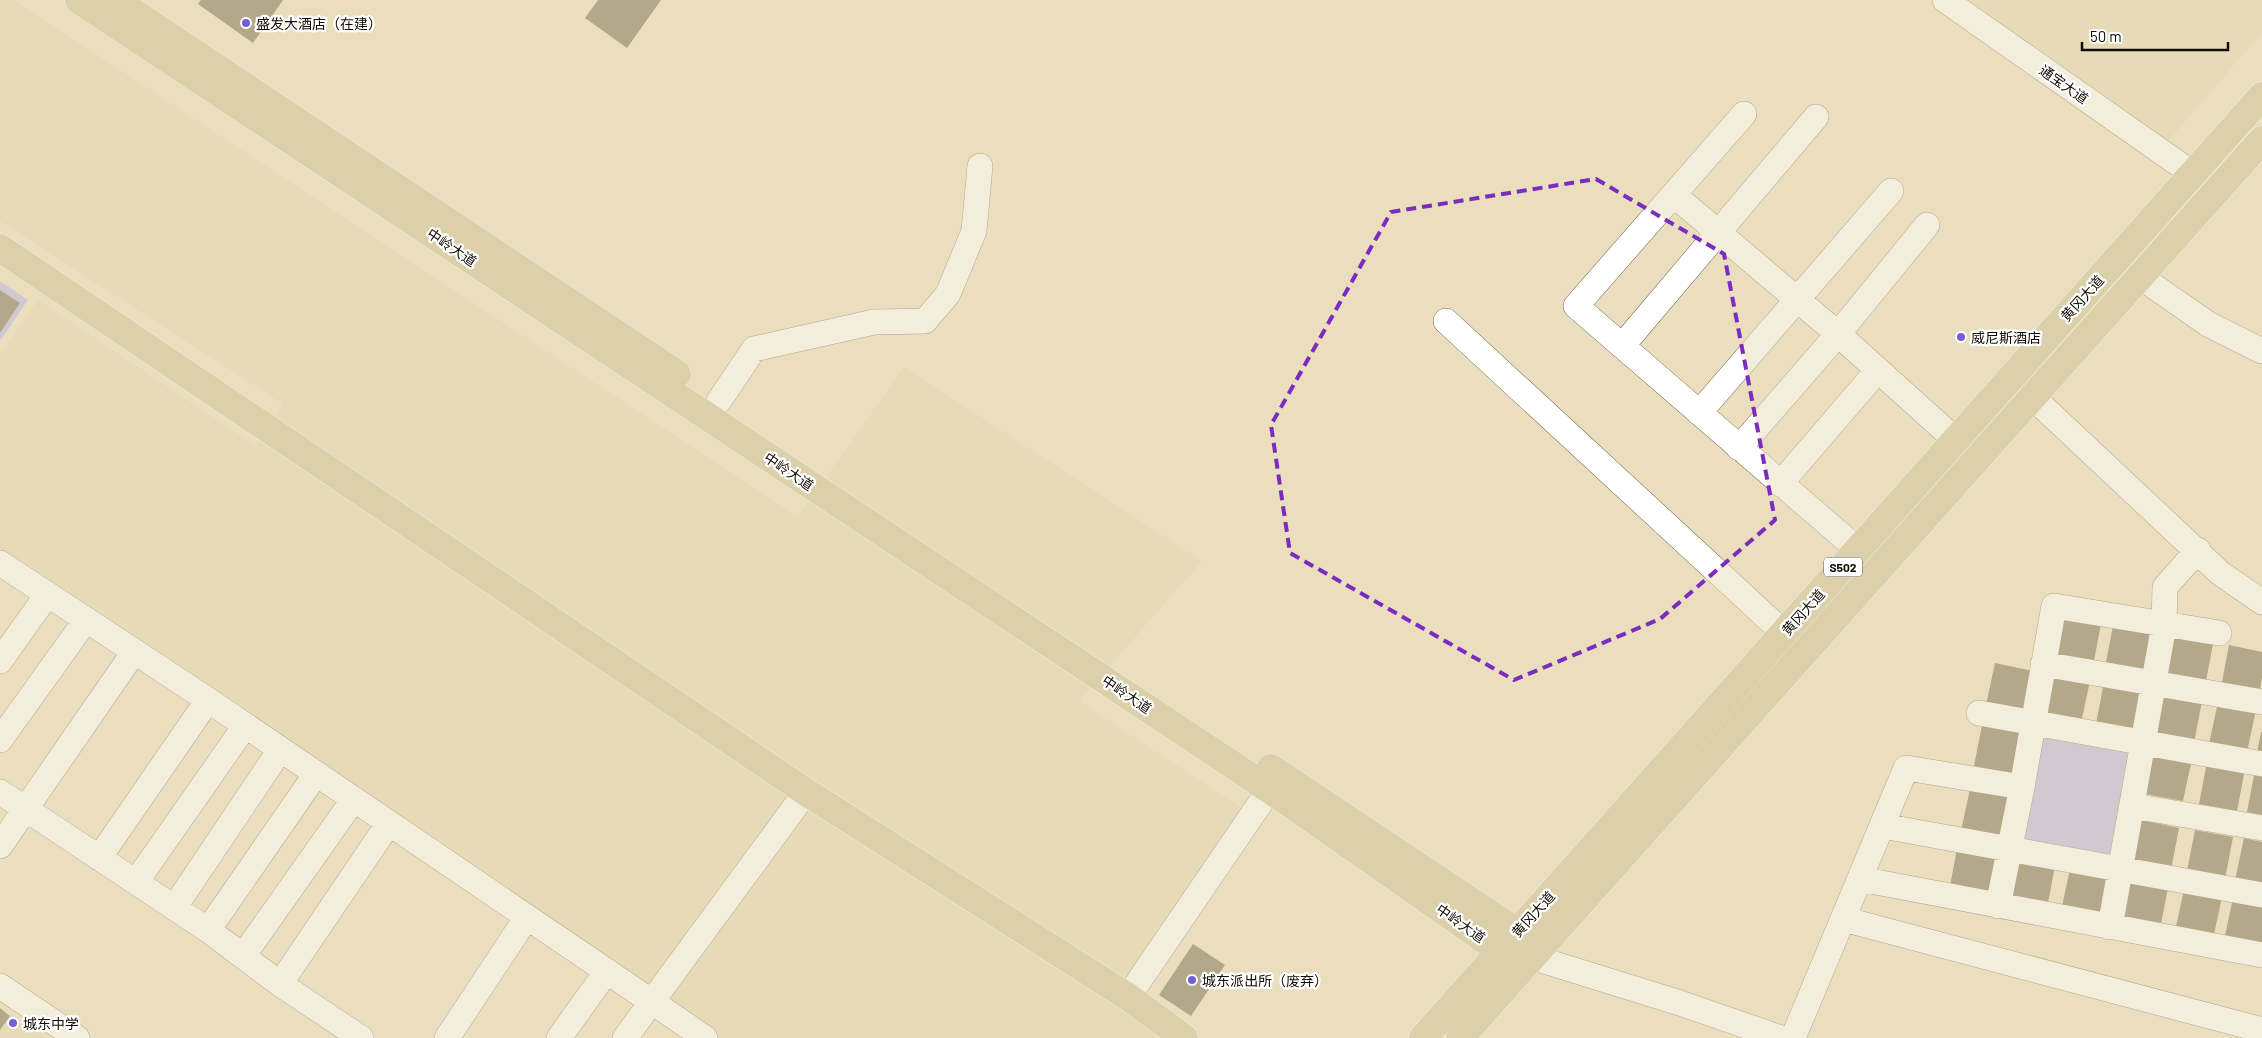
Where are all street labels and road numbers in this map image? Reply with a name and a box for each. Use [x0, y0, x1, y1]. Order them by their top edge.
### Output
street label: 通宝大道 [2036, 61, 2092, 107]
street label: 中岭大道 [424, 224, 480, 270]
street label: 黄冈大道 [2057, 272, 2107, 324]
street label: 中岭大道 [761, 448, 817, 494]
road number: S502 [1824, 558, 1862, 576]
street label: 黄冈大道 [1778, 586, 1828, 638]
street label: 中岭大道 [1099, 671, 1155, 717]
street label: 黄冈大道 [1508, 888, 1558, 940]
street label: 中岭大道 [1433, 900, 1489, 946]

